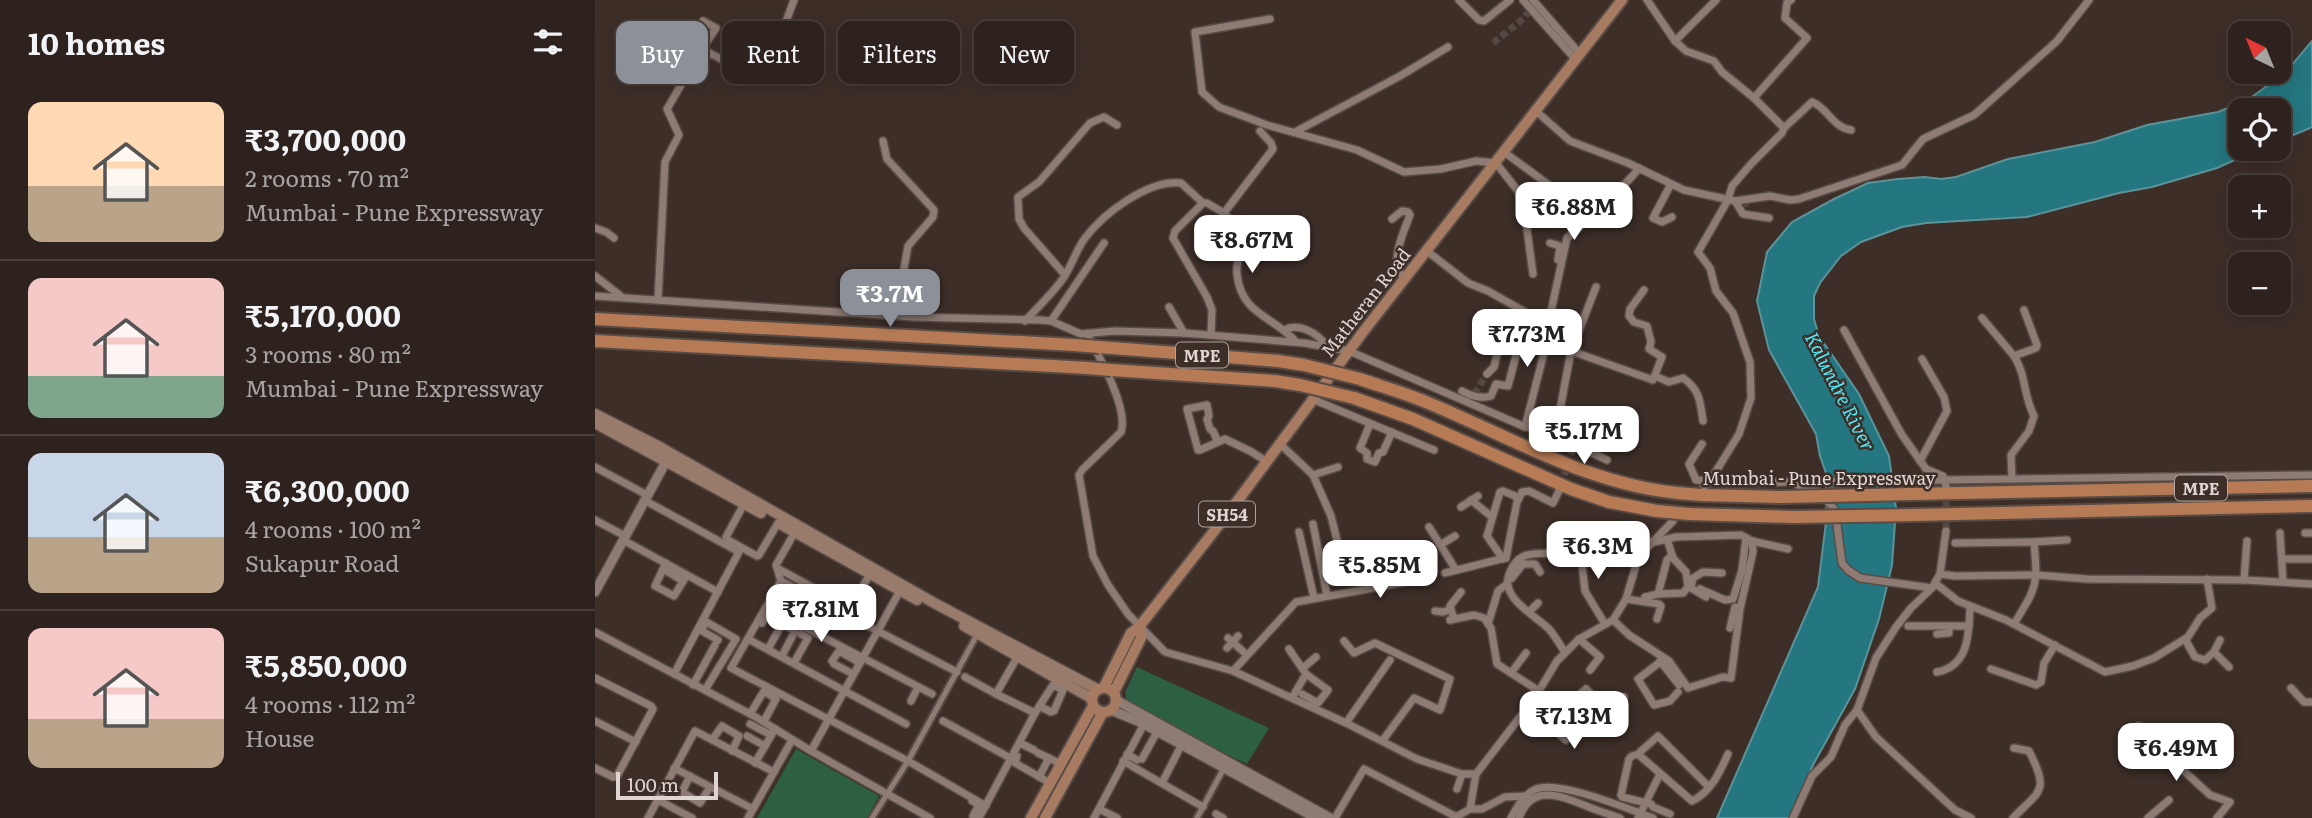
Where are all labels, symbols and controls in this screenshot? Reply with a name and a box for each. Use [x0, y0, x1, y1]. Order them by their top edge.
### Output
text: 10 homes [28, 20, 165, 64]
chip: Buy [616, 21, 708, 84]
chip: Rent [722, 21, 824, 84]
chip: Filters [838, 21, 960, 84]
chip: New [974, 21, 1074, 84]
north arrow [2228, 21, 2291, 84]
map controls [2228, 21, 2291, 315]
icon: filters [529, 23, 567, 61]
button: locate [2228, 98, 2291, 161]
text: ₹3,700,000 [245, 116, 406, 160]
icon: home [84, 130, 168, 214]
text: 2 rooms · 70 m² [245, 160, 409, 194]
button: + [2228, 175, 2291, 238]
pin: ₹6.88M [1517, 182, 1631, 242]
text: ₹6.88M [1532, 188, 1616, 222]
text: Mumbai - Pune Expressway [245, 194, 543, 228]
pin: ₹8.67M [1195, 216, 1309, 275]
text: ₹8.67M [1210, 221, 1294, 255]
street label: Matheran Road [1314, 242, 1416, 362]
button: − [2228, 252, 2291, 315]
pin: ₹3.7M [841, 270, 939, 329]
text: ₹3.7M [856, 275, 924, 309]
text: ₹5,170,000 [245, 292, 401, 336]
icon: home [84, 306, 168, 390]
pin: ₹7.73M [1470, 310, 1584, 369]
text: ₹7.73M [1488, 315, 1566, 349]
water label: Kalundre River [1799, 327, 1883, 455]
text: 3 rooms · 80 m² [245, 336, 411, 370]
road number: MPE [1176, 342, 1228, 368]
text: Mumbai - Pune Expressway [245, 370, 543, 404]
pin: ₹5.17M [1527, 406, 1641, 466]
text: ₹5.17M [1545, 412, 1623, 446]
street label: Mumbai - Pune Expressway [1702, 464, 1936, 491]
text: ₹6,300,000 [245, 467, 410, 511]
road number: MPE [2175, 475, 2227, 500]
icon: home [84, 481, 168, 565]
road number: SH54 [1199, 502, 1255, 526]
text: 4 rooms · 100 m² [245, 511, 421, 545]
pin: ₹6.3M [1549, 522, 1647, 581]
text: ₹6.3M [1563, 527, 1633, 561]
pin: ₹5.85M [1323, 540, 1437, 600]
text: Sukapur Road [245, 545, 399, 579]
text: ₹5.85M [1339, 546, 1421, 580]
pin: ₹7.81M [764, 584, 878, 644]
text: ₹7.81M [782, 590, 860, 624]
text: ₹5,850,000 [245, 642, 407, 686]
icon: home [84, 656, 168, 740]
text: 4 rooms · 112 m² [245, 686, 415, 720]
pin: ₹7.13M [1517, 692, 1631, 751]
text: ₹7.13M [1536, 697, 1612, 731]
text: House [245, 720, 314, 754]
pin: ₹6.49M [2119, 724, 2233, 783]
text: ₹6.49M [2134, 729, 2218, 763]
scale bar [616, 769, 717, 801]
text: 100 m [627, 770, 679, 798]

